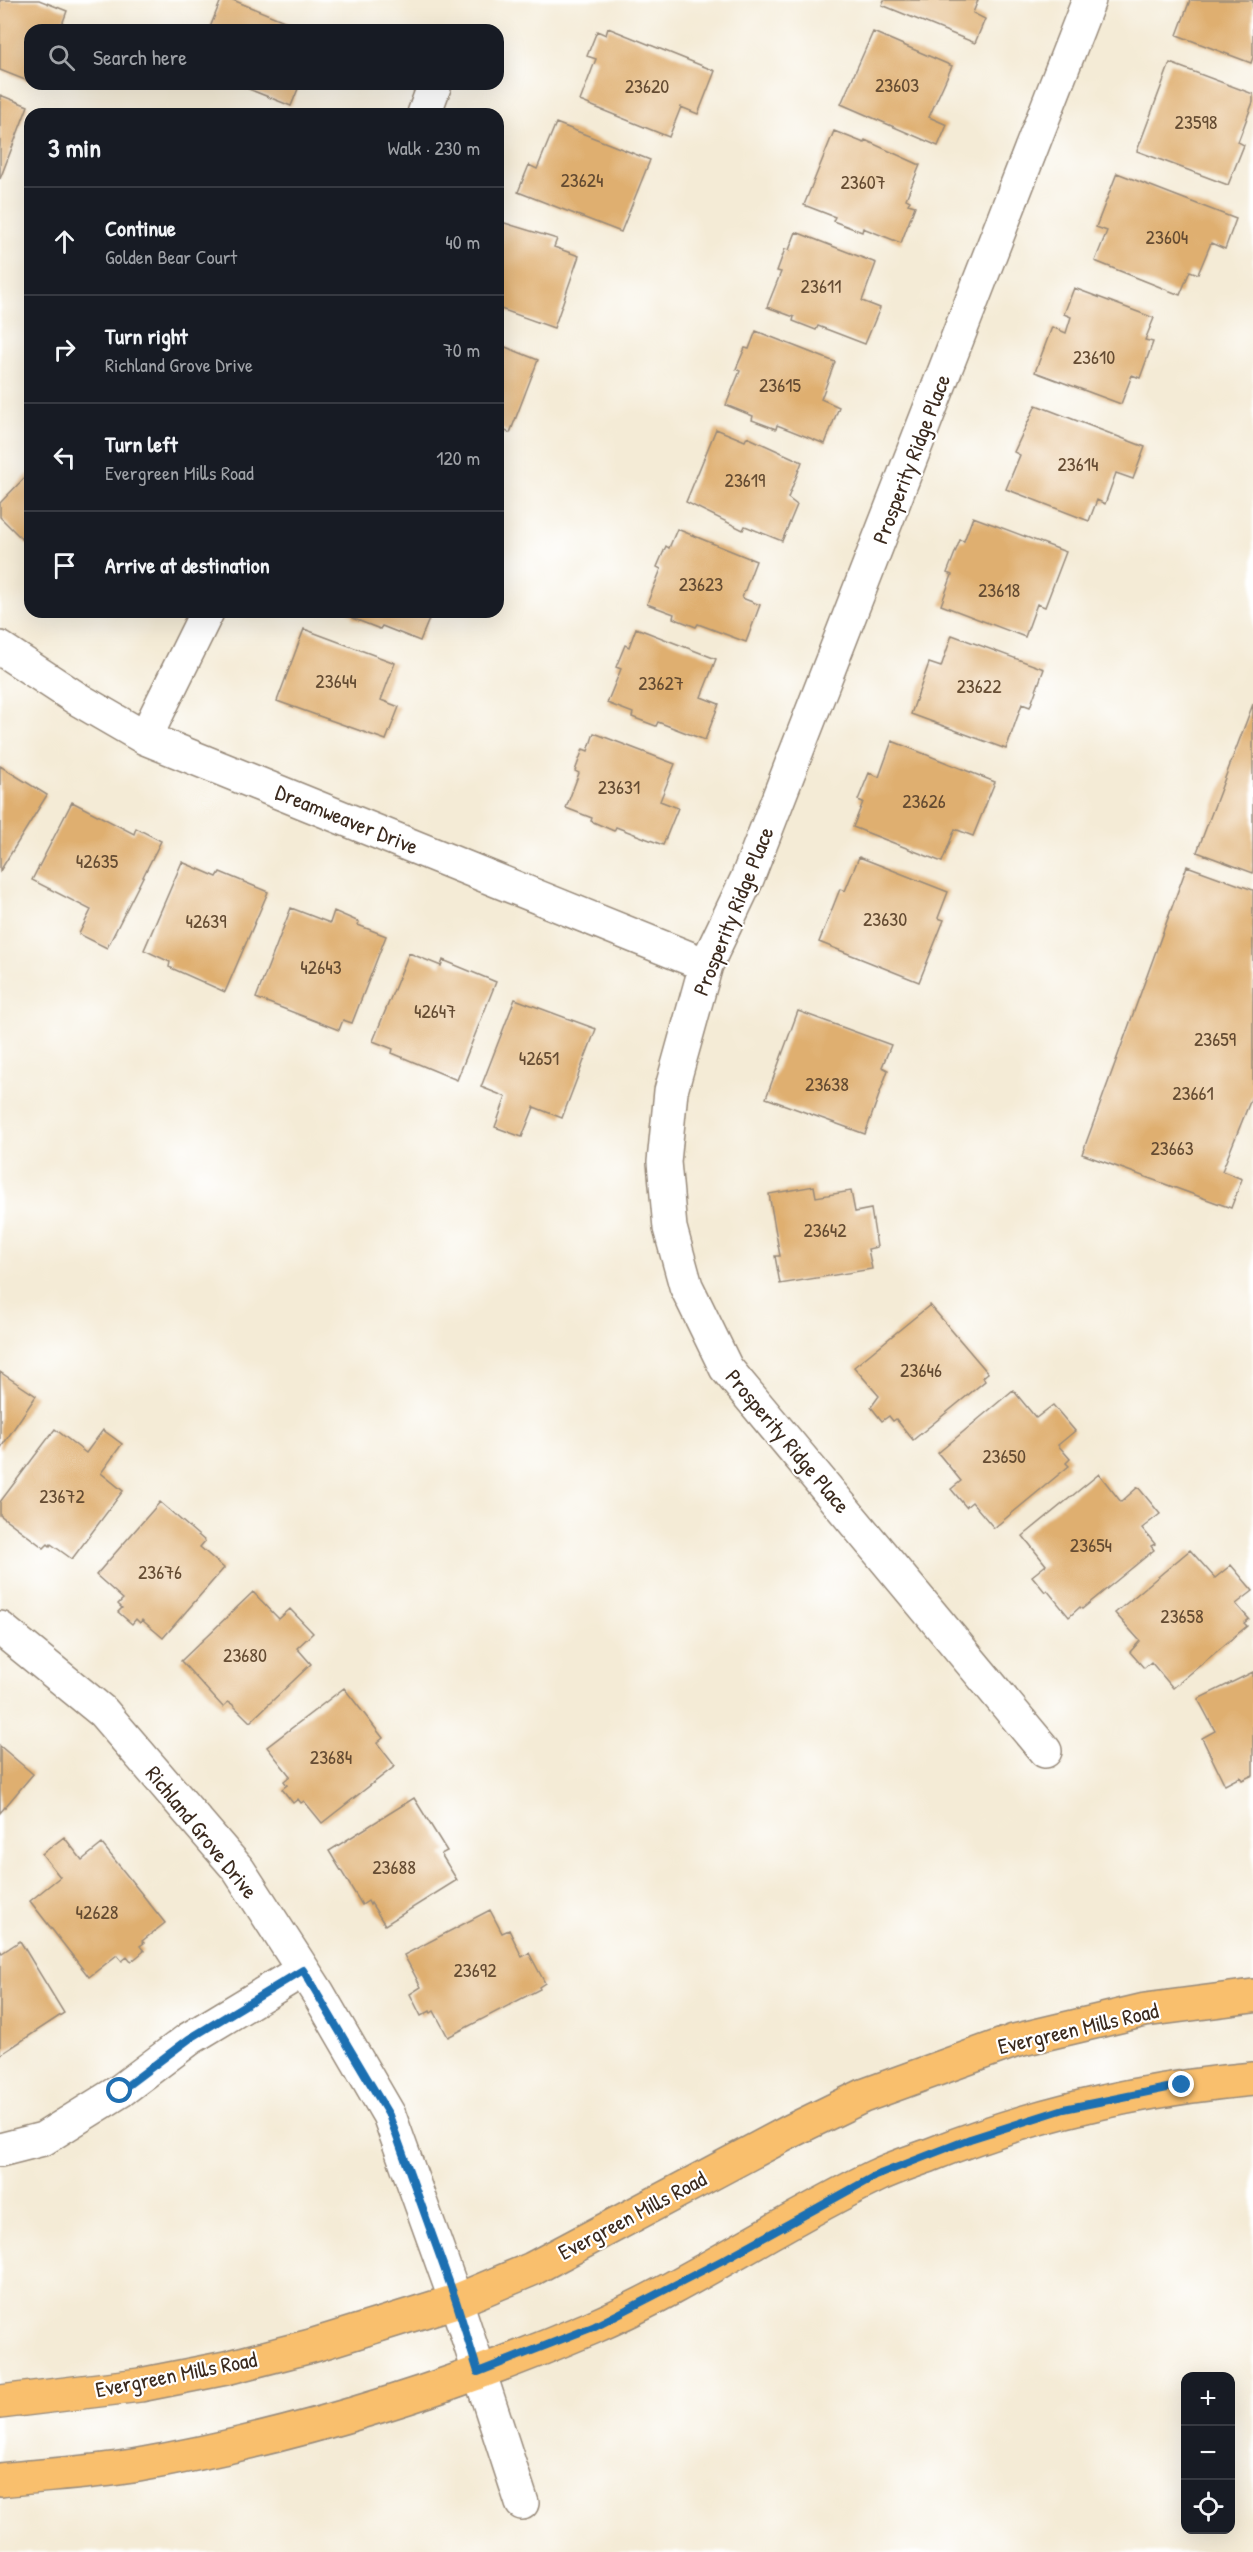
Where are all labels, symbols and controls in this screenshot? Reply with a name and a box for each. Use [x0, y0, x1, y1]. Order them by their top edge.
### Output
search box [24, 24, 504, 90]
icon: search [45, 41, 78, 74]
text: Search here [93, 42, 187, 72]
house number: 23603 [875, 71, 919, 98]
house number: 23620 [625, 72, 669, 99]
house number: 23598 [1175, 108, 1217, 135]
text: 3 min [48, 130, 101, 165]
text: Walk · 230 m [388, 134, 480, 161]
house number: 23624 [560, 166, 604, 193]
house number: 23607 [840, 168, 886, 195]
text: Continue [105, 213, 176, 243]
house number: 23604 [1146, 223, 1188, 250]
icon: ahead [48, 225, 81, 258]
text: 40 m [445, 228, 480, 255]
text: Golden Bear Court [105, 243, 237, 270]
house number: 23611 [801, 272, 841, 299]
text: Turn right [105, 321, 188, 351]
icon: right [48, 333, 81, 366]
text: 70 m [443, 336, 480, 363]
house number: 23610 [1073, 343, 1115, 370]
text: Richland Grove Drive [105, 351, 253, 378]
street label: Prosperity Ridge Place [865, 370, 957, 548]
house number: 23615 [759, 371, 802, 398]
text: Turn left [105, 429, 178, 459]
icon: left [48, 441, 81, 474]
text: 120 m [436, 444, 480, 471]
house number: 23614 [1057, 450, 1099, 477]
text: Evergreen Mills Road [105, 459, 254, 486]
house number: 23619 [725, 466, 765, 493]
icon: arrive [48, 549, 81, 582]
text: Arrive at destination [105, 550, 270, 580]
house number: 23623 [679, 570, 723, 597]
house number: 23618 [978, 576, 1020, 603]
house number: 23644 [315, 667, 357, 694]
house number: 23627 [638, 669, 684, 696]
house number: 23622 [956, 672, 1002, 699]
house number: 23631 [598, 773, 640, 800]
street label: Dreamweaver Drive [271, 777, 423, 861]
house number: 23626 [902, 787, 946, 814]
street label: Prosperity Ridge Place [685, 822, 781, 1000]
house number: 42635 [76, 847, 119, 874]
house number: 23630 [863, 905, 907, 932]
house number: 42639 [185, 907, 227, 934]
house number: 42643 [300, 953, 342, 980]
house number: 42647 [414, 997, 456, 1024]
house number: 23659 [1194, 1025, 1236, 1052]
house number: 42651 [519, 1044, 559, 1071]
house number: 23638 [805, 1070, 849, 1097]
house number: 23661 [1172, 1079, 1214, 1106]
house number: 23663 [1150, 1134, 1194, 1161]
house number: 23642 [803, 1216, 847, 1243]
house number: 23646 [900, 1356, 942, 1383]
street label: Prosperity Ridge Place [719, 1363, 857, 1520]
house number: 23650 [982, 1442, 1026, 1469]
house number: 23672 [39, 1482, 85, 1509]
house number: 23654 [1070, 1531, 1112, 1558]
house number: 23676 [138, 1558, 182, 1585]
house number: 23658 [1160, 1602, 1204, 1629]
house number: 23680 [223, 1641, 267, 1668]
house number: 23684 [310, 1743, 352, 1770]
street label: Richland Grove Drive [139, 1759, 265, 1905]
house number: 23688 [372, 1853, 416, 1880]
house number: 42628 [76, 1898, 118, 1925]
house number: 23692 [454, 1956, 497, 1983]
street label: Evergreen Mills Road [995, 1995, 1161, 2061]
route end [1168, 2071, 1194, 2097]
route start [106, 2077, 132, 2103]
street label: Evergreen Mills Road [553, 2163, 712, 2267]
street label: Evergreen Mills Road [93, 2344, 260, 2404]
map controls [1181, 2372, 1235, 2534]
button: + [1181, 2372, 1235, 2426]
button: − [1181, 2426, 1235, 2480]
button: locate [1181, 2480, 1235, 2534]

